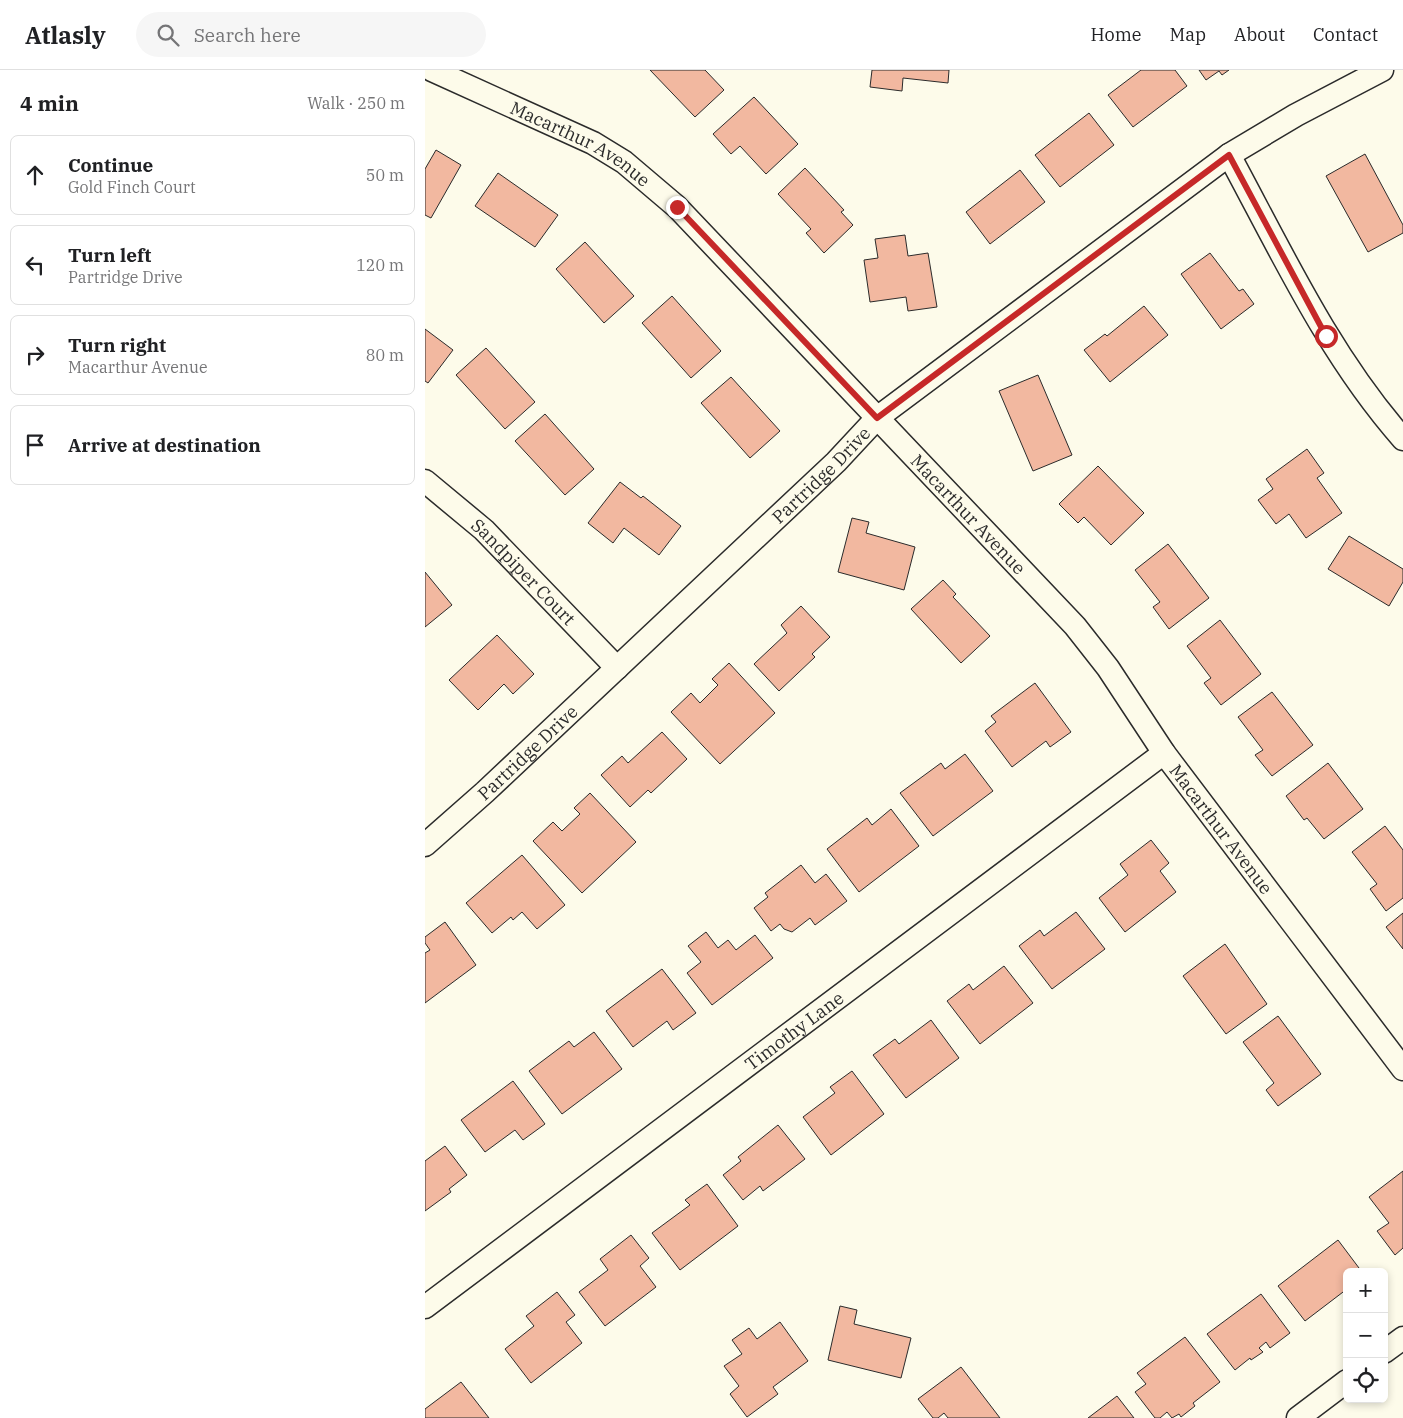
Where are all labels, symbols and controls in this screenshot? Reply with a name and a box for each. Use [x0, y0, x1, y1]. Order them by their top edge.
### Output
search box [136, 12, 486, 57]
text: Atlasly [25, 19, 106, 51]
icon: search [154, 21, 182, 49]
text: Search here [194, 23, 301, 47]
text: Home [1090, 23, 1142, 46]
text: Map [1170, 23, 1206, 46]
text: About [1234, 23, 1285, 46]
text: Contact [1313, 23, 1378, 46]
text: 4 min [20, 89, 79, 117]
text: Walk · 250 m [307, 93, 405, 113]
street label: Macarthur Avenue [507, 96, 655, 191]
text: Continue [68, 153, 153, 177]
icon: ahead [21, 161, 49, 189]
text: 50 m [366, 165, 404, 185]
text: Gold Finch Court [68, 177, 196, 197]
route end [666, 196, 689, 219]
text: Turn left [68, 243, 151, 267]
icon: left [21, 251, 49, 279]
text: 120 m [356, 255, 404, 275]
text: Partridge Drive [68, 267, 183, 287]
route start [1315, 325, 1338, 348]
text: Turn right [68, 333, 166, 357]
icon: right [21, 341, 49, 369]
text: 80 m [366, 345, 404, 365]
text: Macarthur Avenue [68, 357, 207, 377]
street label: Partridge Drive [767, 421, 875, 528]
icon: arrive [21, 431, 49, 459]
text: Arrive at destination [68, 433, 261, 457]
street label: Macarthur Avenue [906, 449, 1031, 579]
street label: Sandpiper Court [467, 513, 581, 630]
street label: Partridge Drive [472, 700, 582, 805]
street label: Macarthur Avenue [1165, 759, 1278, 899]
street label: Timothy Lane [740, 986, 848, 1075]
map controls [1343, 1268, 1388, 1403]
button: + [1343, 1268, 1388, 1313]
button: − [1343, 1313, 1388, 1358]
button: locate [1343, 1358, 1388, 1403]

